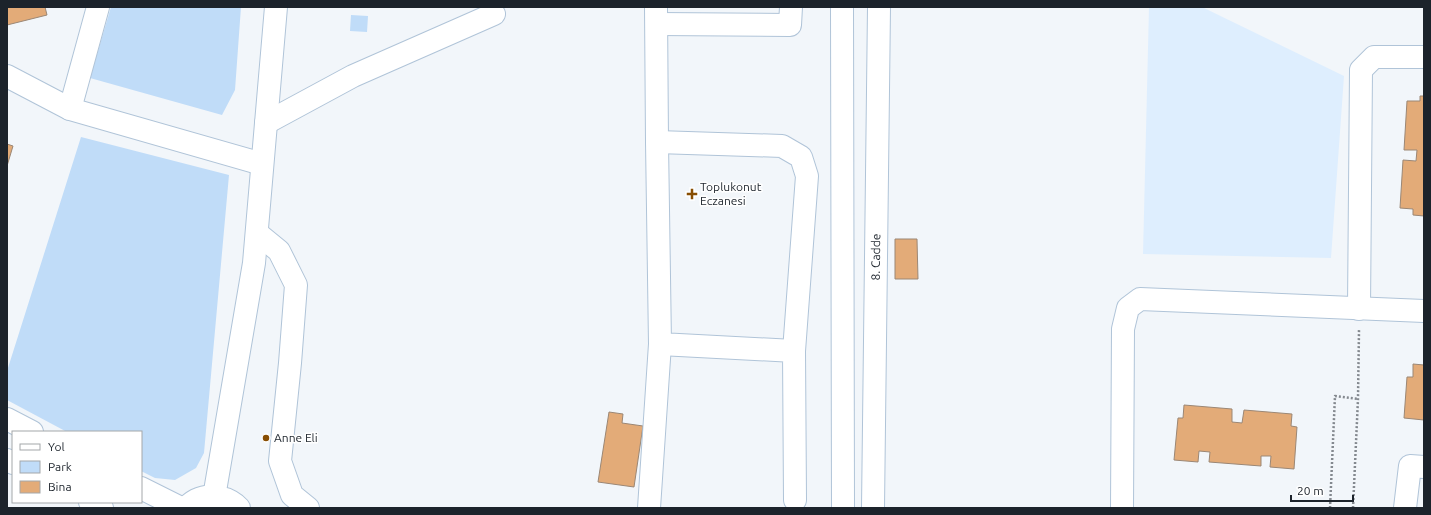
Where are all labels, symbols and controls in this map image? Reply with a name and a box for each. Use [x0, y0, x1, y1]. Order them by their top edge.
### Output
place label: Toplukonut Eczanesi [700, 180, 762, 207]
marker: Toplukonut Eczanesi [687, 189, 697, 199]
street label: 8. Cadde [869, 234, 882, 280]
legend [12, 431, 142, 503]
place label: Anne Eli [274, 431, 318, 444]
marker: Anne Eli [261, 433, 271, 443]
text: Yol [48, 440, 65, 453]
text: Park [48, 460, 72, 473]
scale bar [1291, 477, 1353, 503]
text: Bina [48, 480, 72, 493]
text: 20 m [1297, 484, 1324, 497]

